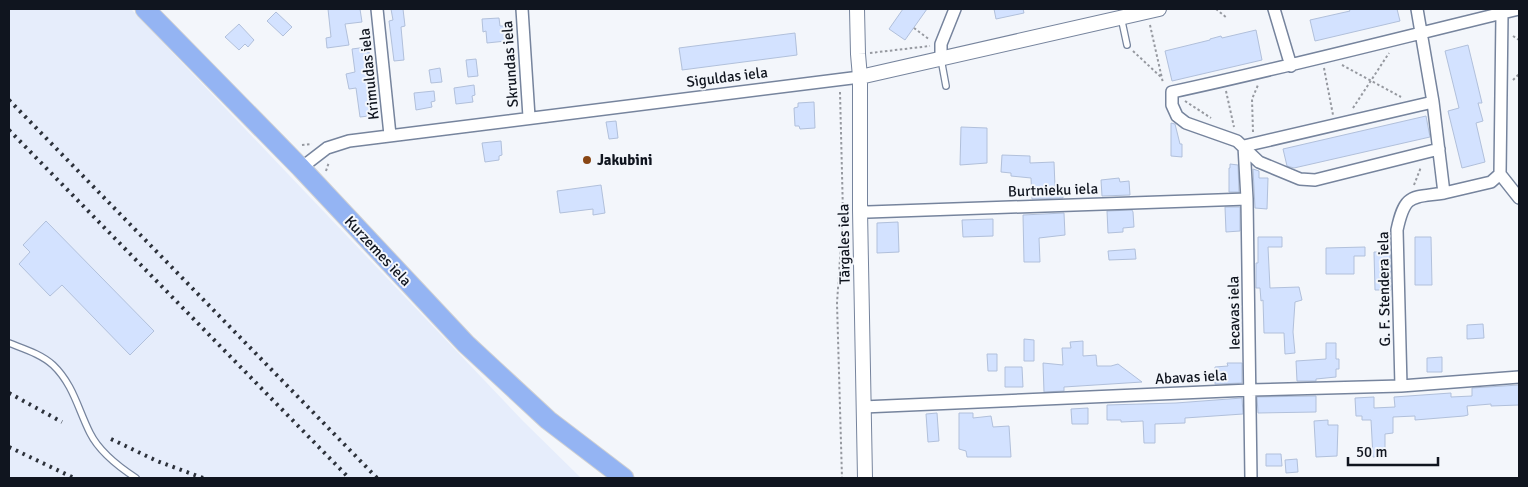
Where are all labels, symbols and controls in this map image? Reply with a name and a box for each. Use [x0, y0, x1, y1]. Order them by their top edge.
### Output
street label: Skrundas iela [498, 20, 522, 108]
street label: Krimuldas iela [355, 27, 383, 121]
street label: Siguldas iela [685, 63, 769, 91]
place label: Jakubini [597, 151, 652, 169]
marker: Jakubini [581, 154, 593, 166]
street label: Burtnieku iela [1007, 179, 1099, 201]
street label: Tārgales iela [834, 204, 854, 284]
street label: Kurzemes iela [341, 212, 415, 290]
street label: G. F. Stendera iela [1374, 231, 1394, 347]
street label: Iecavas iela [1224, 276, 1244, 350]
street label: Abavas iela [1154, 366, 1228, 388]
scale bar [1348, 434, 1438, 466]
text: 50 m [1356, 443, 1387, 461]

